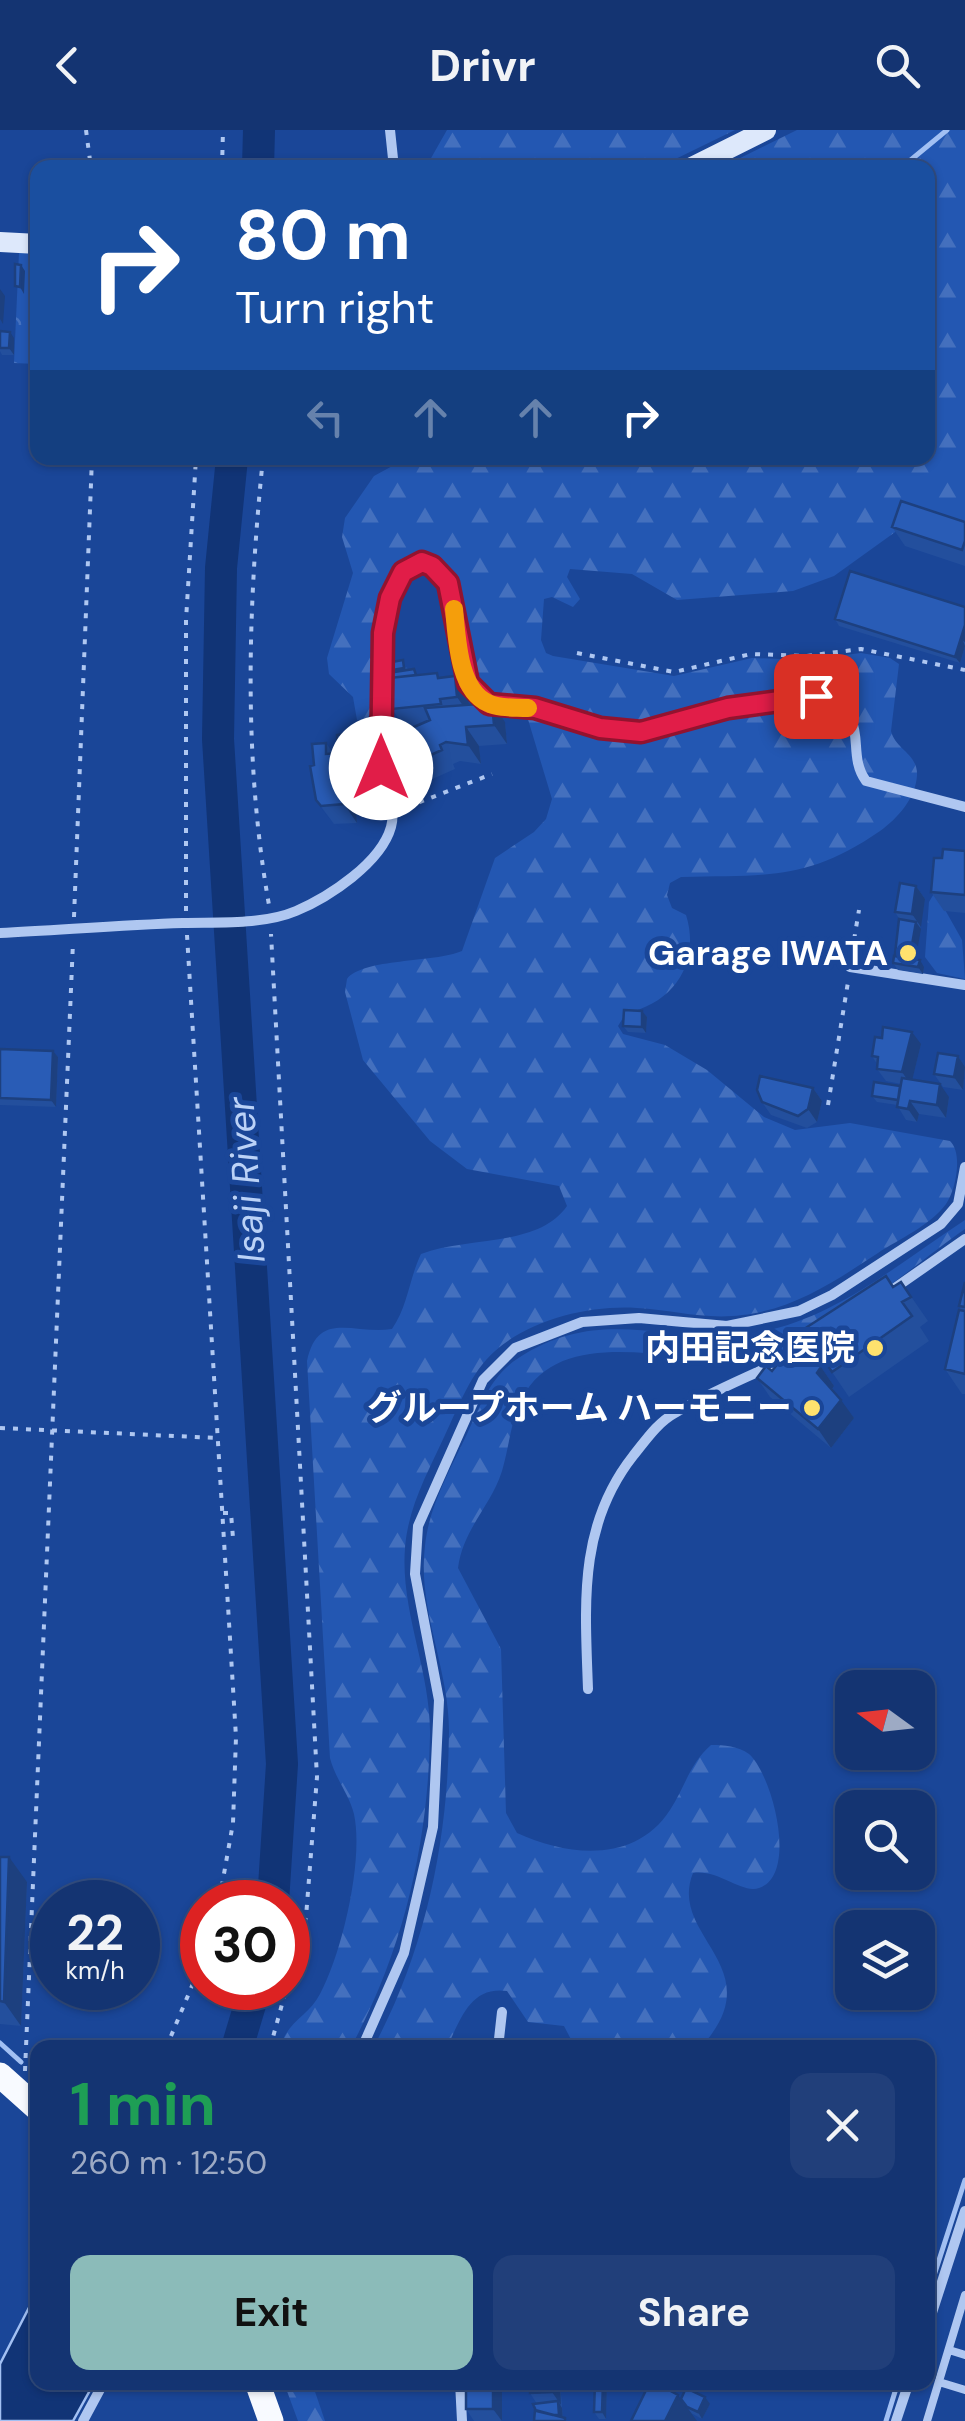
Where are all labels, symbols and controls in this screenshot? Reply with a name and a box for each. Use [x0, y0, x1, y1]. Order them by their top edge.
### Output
text: Drivr [429, 36, 536, 95]
icon: back [40, 38, 95, 93]
icon: search [870, 38, 925, 93]
text: 80 m [235, 190, 411, 281]
icon: right [70, 200, 200, 330]
text: Turn right [235, 278, 434, 337]
icon: left [298, 390, 353, 445]
icon: ahead [403, 390, 458, 445]
icon: ahead [508, 390, 563, 445]
icon: right [613, 390, 668, 445]
pin [774, 654, 859, 739]
icon: arrive [789, 669, 844, 724]
position arrow [329, 716, 433, 820]
place label: Garage IWATA [648, 930, 888, 976]
marker: Garage IWATA [897, 942, 919, 964]
water label: Isaji River [215, 1095, 277, 1265]
place label: 内田記念医院 [645, 1325, 855, 1371]
marker: 内田記念医院 [864, 1337, 886, 1359]
place label: グループホーム ハーモニー [367, 1385, 792, 1431]
marker: グループホーム ハーモニー [801, 1397, 823, 1419]
north arrow [835, 1670, 935, 1770]
map controls [835, 1670, 935, 2010]
button: search [835, 1790, 935, 1890]
speed limit sign: 30 [180, 1880, 310, 2010]
text: 22 [66, 1900, 124, 1966]
button: layers [835, 1910, 935, 2010]
text: km/h [65, 1954, 125, 1987]
text: 1 min [70, 2065, 216, 2144]
button: close [790, 2073, 895, 2178]
text: 260 m · 12:50 [70, 2142, 267, 2184]
button: Exit [70, 2255, 473, 2370]
button: Share [493, 2255, 895, 2370]

